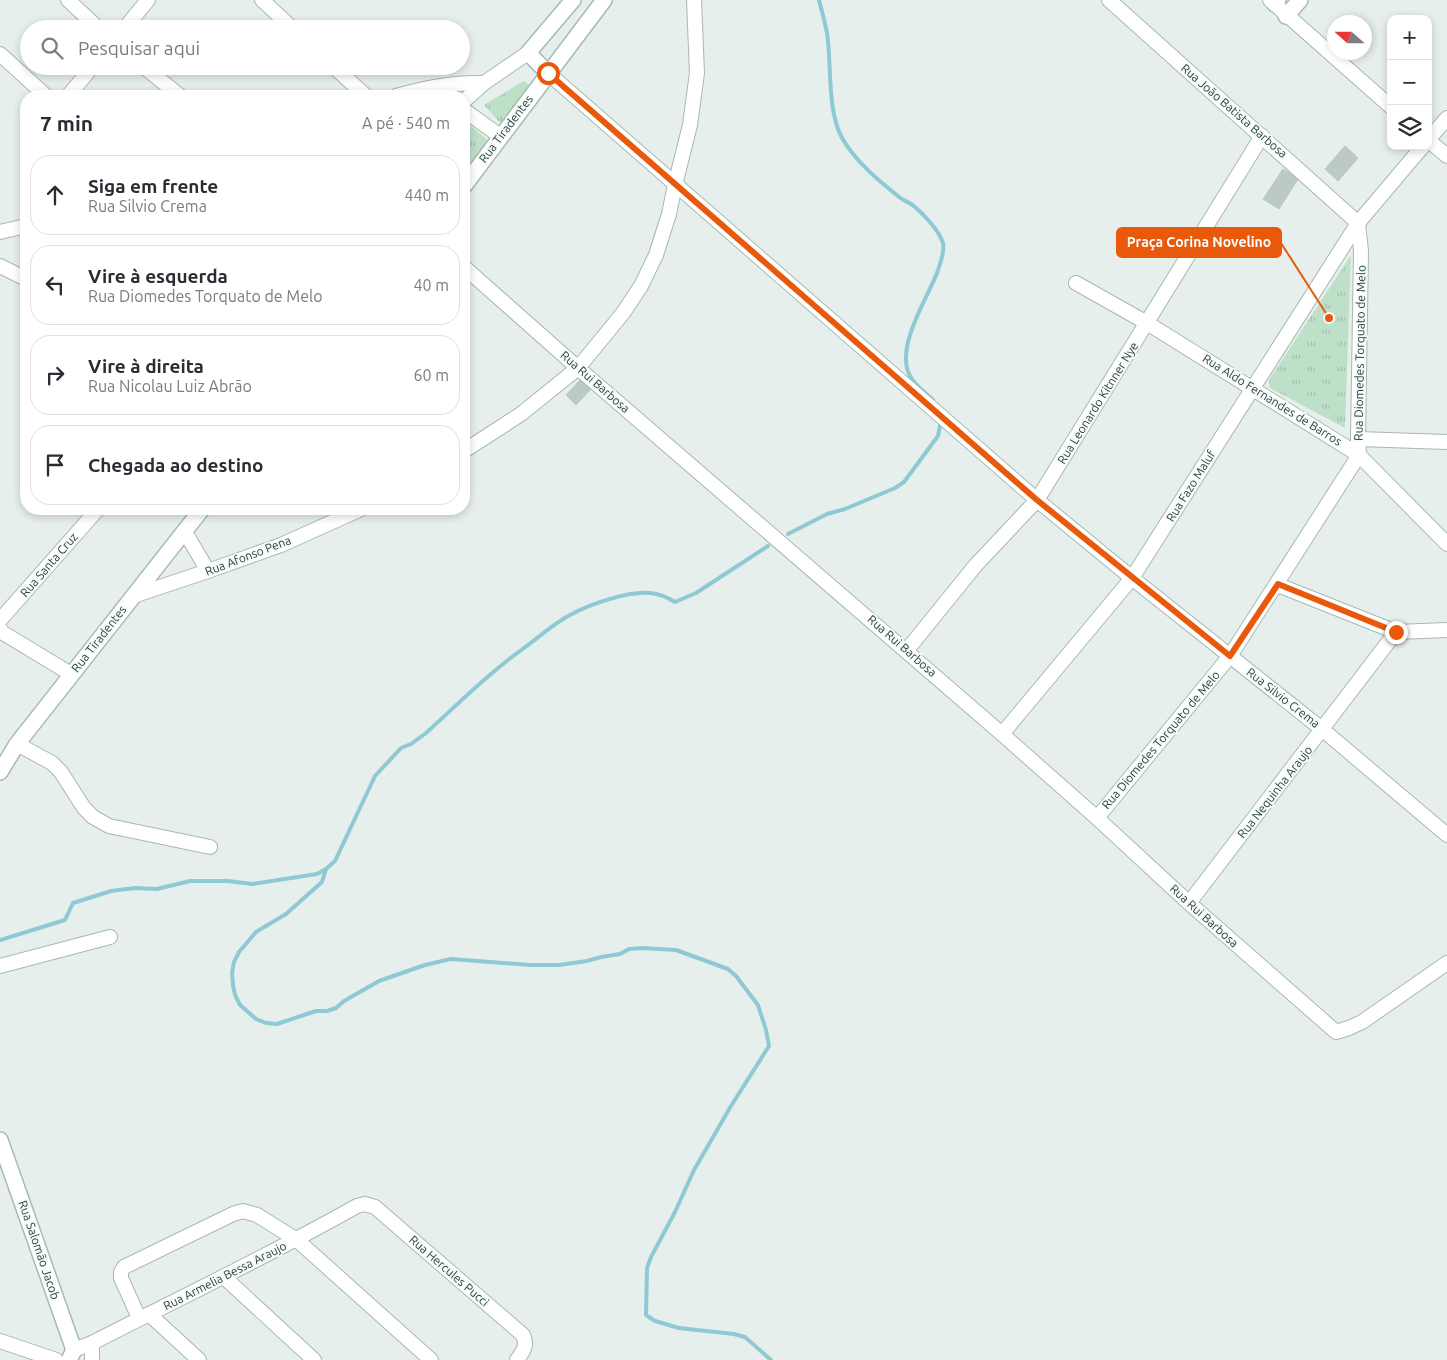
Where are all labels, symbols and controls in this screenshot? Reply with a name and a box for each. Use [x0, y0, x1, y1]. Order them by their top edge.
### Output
north arrow [1327, 15, 1372, 60]
map controls [1387, 15, 1432, 150]
button: + [1387, 15, 1432, 60]
search box [20, 20, 470, 75]
icon: search [38, 34, 66, 62]
text: Pesquisar aqui [78, 37, 200, 59]
button: − [1387, 60, 1432, 105]
street label: Rua João Batista Barbosa [1179, 61, 1290, 160]
route start [537, 62, 560, 85]
street label: Rua Tiradentes [476, 93, 535, 165]
button: layers [1387, 105, 1432, 150]
text: 7 min [40, 111, 93, 135]
text: A pé · 540 m [362, 114, 450, 132]
text: Siga em frente [88, 175, 218, 197]
icon: ahead [41, 181, 69, 209]
text: 440 m [404, 186, 449, 204]
text: Rua Silvio Crema [88, 197, 207, 215]
callout: Praça Corina Novelino [1117, 228, 1281, 257]
text: Praça Corina Novelino [1127, 234, 1271, 251]
text: Vire à esquerda [88, 265, 228, 287]
street label: Rua Diomedes Torquato de Melo [1351, 265, 1368, 441]
icon: left [41, 271, 69, 299]
text: 40 m [413, 276, 449, 294]
text: Rua Diomedes Torquato de Melo [88, 287, 323, 305]
street label: Rua Leonardo Kitnner Nye [1055, 339, 1140, 466]
street label: Rua Rui Barbosa [558, 348, 632, 415]
street label: Rua Aldo Fernandes de Barros [1200, 351, 1344, 448]
text: Vire à direita [88, 355, 204, 377]
icon: right [41, 361, 69, 389]
text: 60 m [413, 366, 449, 384]
text: Rua Nicolau Luiz Abrão [88, 377, 252, 395]
street label: Rua Fazo Maluf [1163, 447, 1218, 524]
icon: arrive [41, 451, 69, 479]
text: Chegada ao destino [88, 454, 264, 476]
street label: Rua Santa Cruz [17, 530, 80, 599]
street label: Rua Afonso Pena [203, 533, 293, 578]
street label: Rua Tiradentes [69, 603, 129, 675]
street label: Rua Rui Barbosa [865, 612, 939, 679]
route end [1385, 621, 1408, 644]
street label: Rua Silvio Crema [1244, 665, 1322, 730]
street label: Rua Diomedes Torquato de Melo [1099, 668, 1222, 811]
street label: Rua Nequinha Araujo [1235, 743, 1315, 840]
street label: Rua Rui Barbosa [1168, 882, 1241, 950]
street label: Rua Salomão Jacob [16, 1199, 63, 1301]
street label: Rua Hercules Pucci [407, 1233, 492, 1309]
street label: Rua Armelia Bessa Araujo [161, 1239, 289, 1312]

